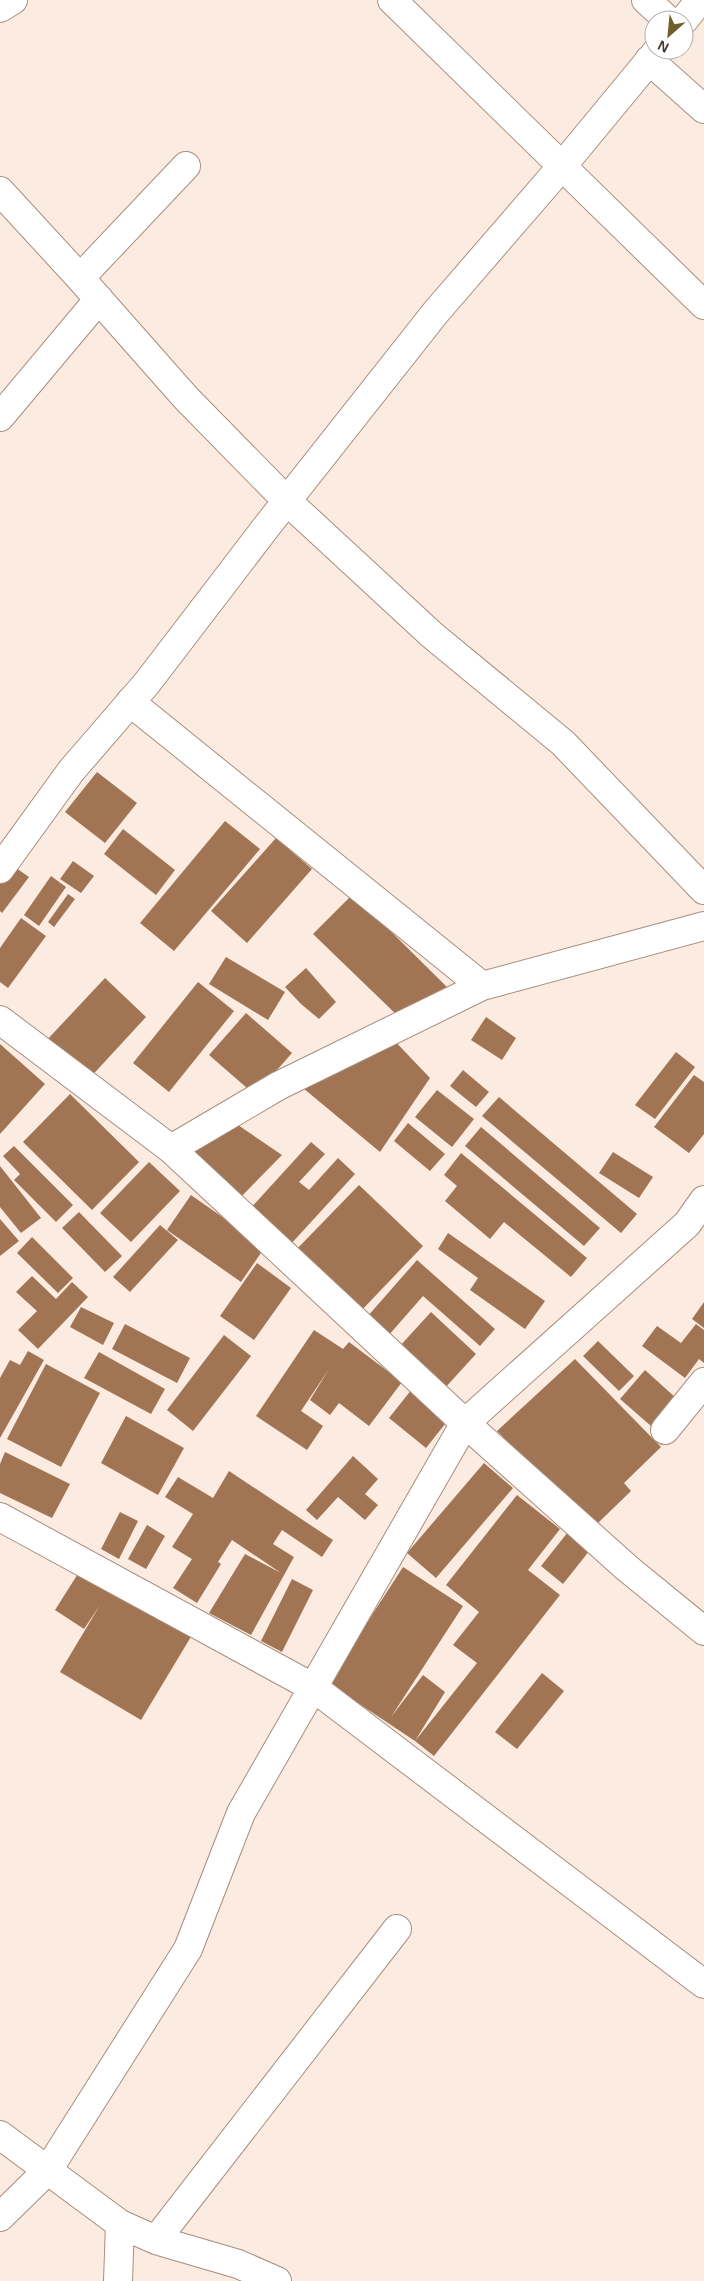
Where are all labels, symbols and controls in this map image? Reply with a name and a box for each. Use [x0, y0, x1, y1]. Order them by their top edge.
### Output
north arrow [644, 10, 694, 60]
text: N [655, 37, 671, 56]

